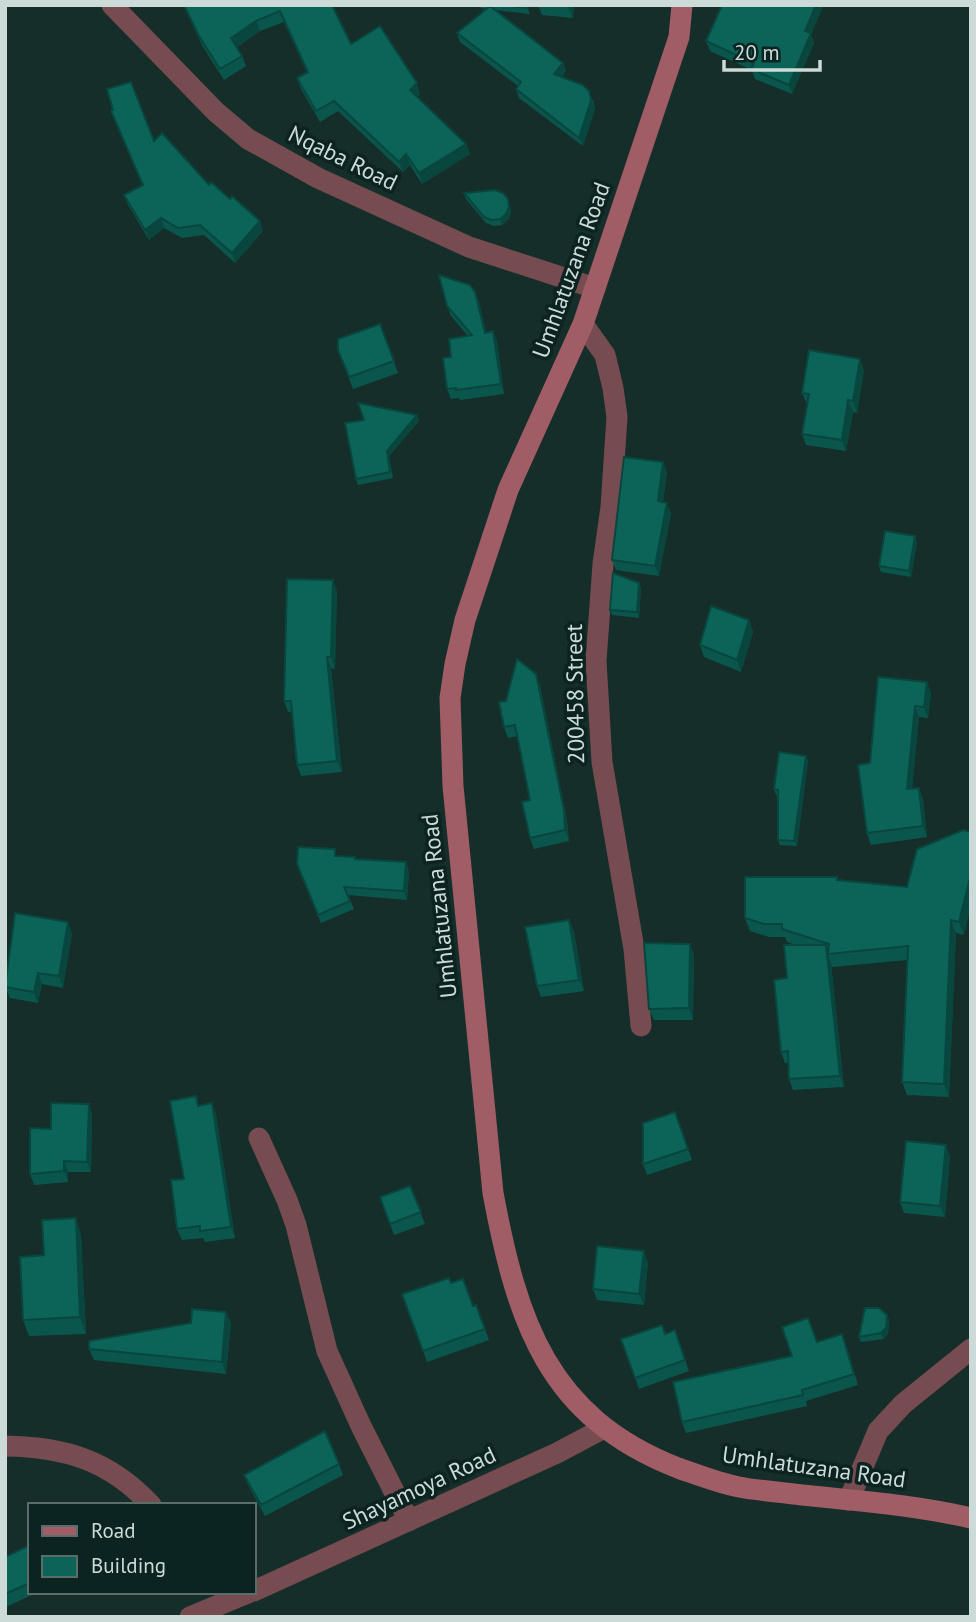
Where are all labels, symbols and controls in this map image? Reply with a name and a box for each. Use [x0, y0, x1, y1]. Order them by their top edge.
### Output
scale bar [724, 28, 820, 72]
text: 20 m [734, 39, 780, 66]
street label: Nqaba Road [284, 119, 403, 196]
street label: Umhlatuzana Road [525, 178, 616, 362]
street label: 200458 Street [559, 624, 590, 764]
street label: Umhlatuzana Road [414, 812, 463, 1000]
street label: Shayamoya Road [337, 1439, 500, 1536]
street label: Umhlatuzana Road [720, 1439, 908, 1494]
legend [28, 1503, 256, 1594]
text: Road [91, 1517, 135, 1544]
text: Building [91, 1552, 166, 1579]

